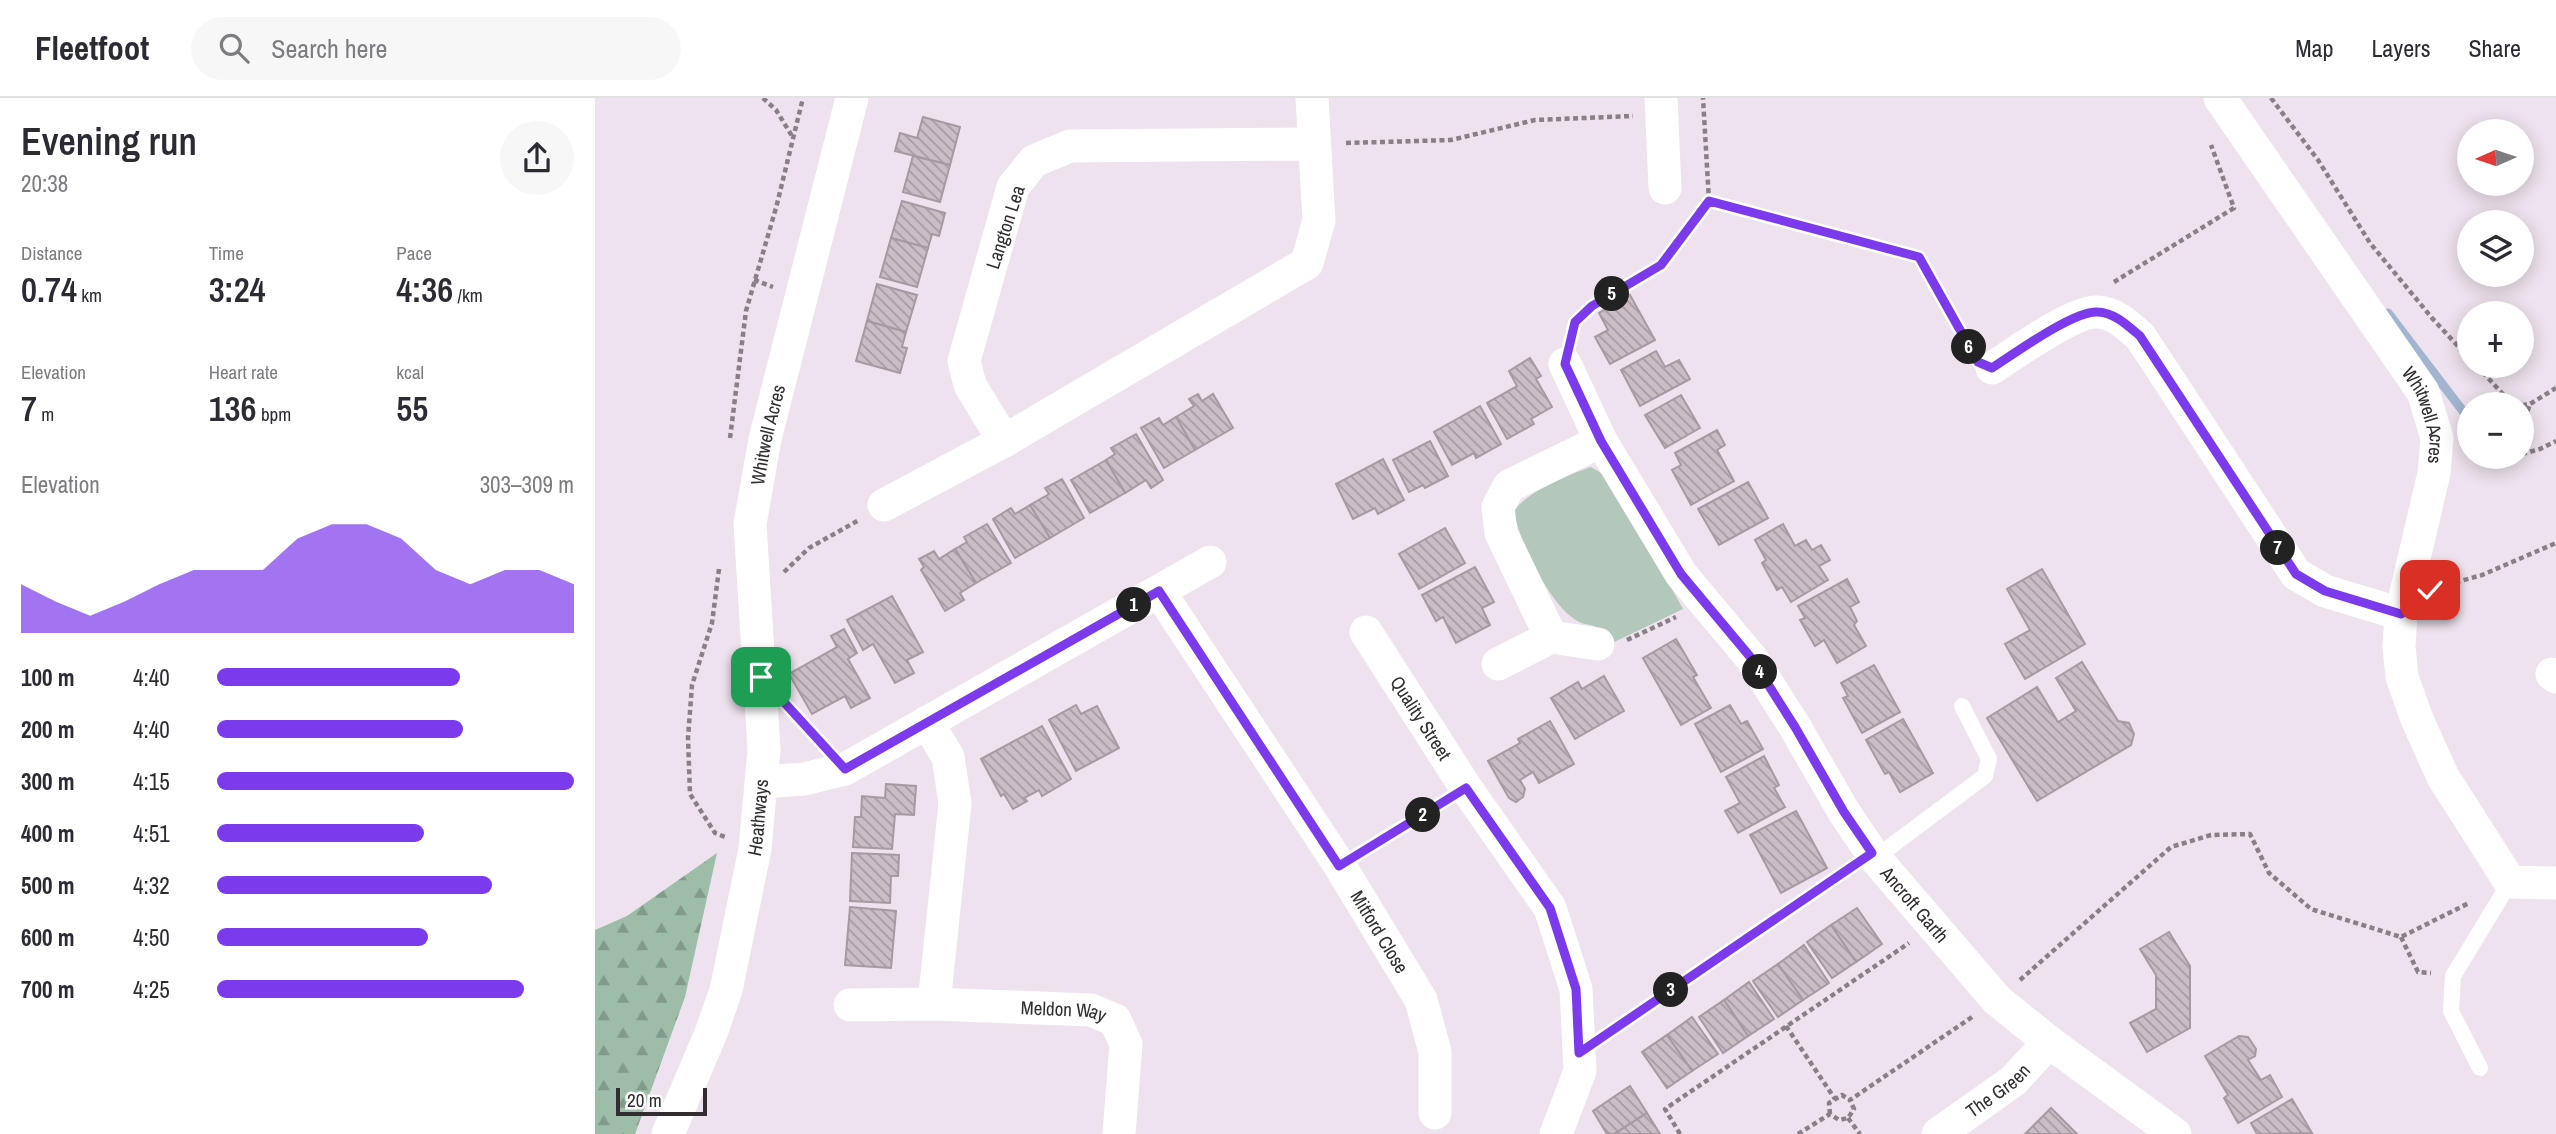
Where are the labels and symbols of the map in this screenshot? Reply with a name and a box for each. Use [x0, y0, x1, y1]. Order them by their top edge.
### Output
north arrow [2457, 119, 2534, 196]
street label: Langton Lea [979, 181, 1031, 272]
pin: 5 [1595, 276, 1629, 312]
pin: 6 [1951, 330, 1987, 364]
street label: Whitwell Acres [2396, 361, 2450, 465]
street label: Whitwell Acres [744, 382, 791, 487]
pin: 7 [2261, 531, 2295, 566]
pin [2400, 560, 2460, 620]
pin: 1 [1117, 588, 1151, 622]
pin [731, 647, 791, 707]
pin: 4 [1743, 654, 1777, 690]
street label: Quality Street [1384, 671, 1458, 766]
street label: Heathways [741, 778, 774, 858]
pin: 2 [1405, 798, 1441, 832]
street label: Ancroft Garth [1874, 860, 1955, 948]
street label: Mitford Close [1345, 885, 1415, 978]
pin: 3 [1653, 972, 1689, 1008]
street label: Meldon Way [1020, 994, 1111, 1028]
street label: The Green [1960, 1058, 2036, 1123]
scale bar [616, 1085, 707, 1117]

